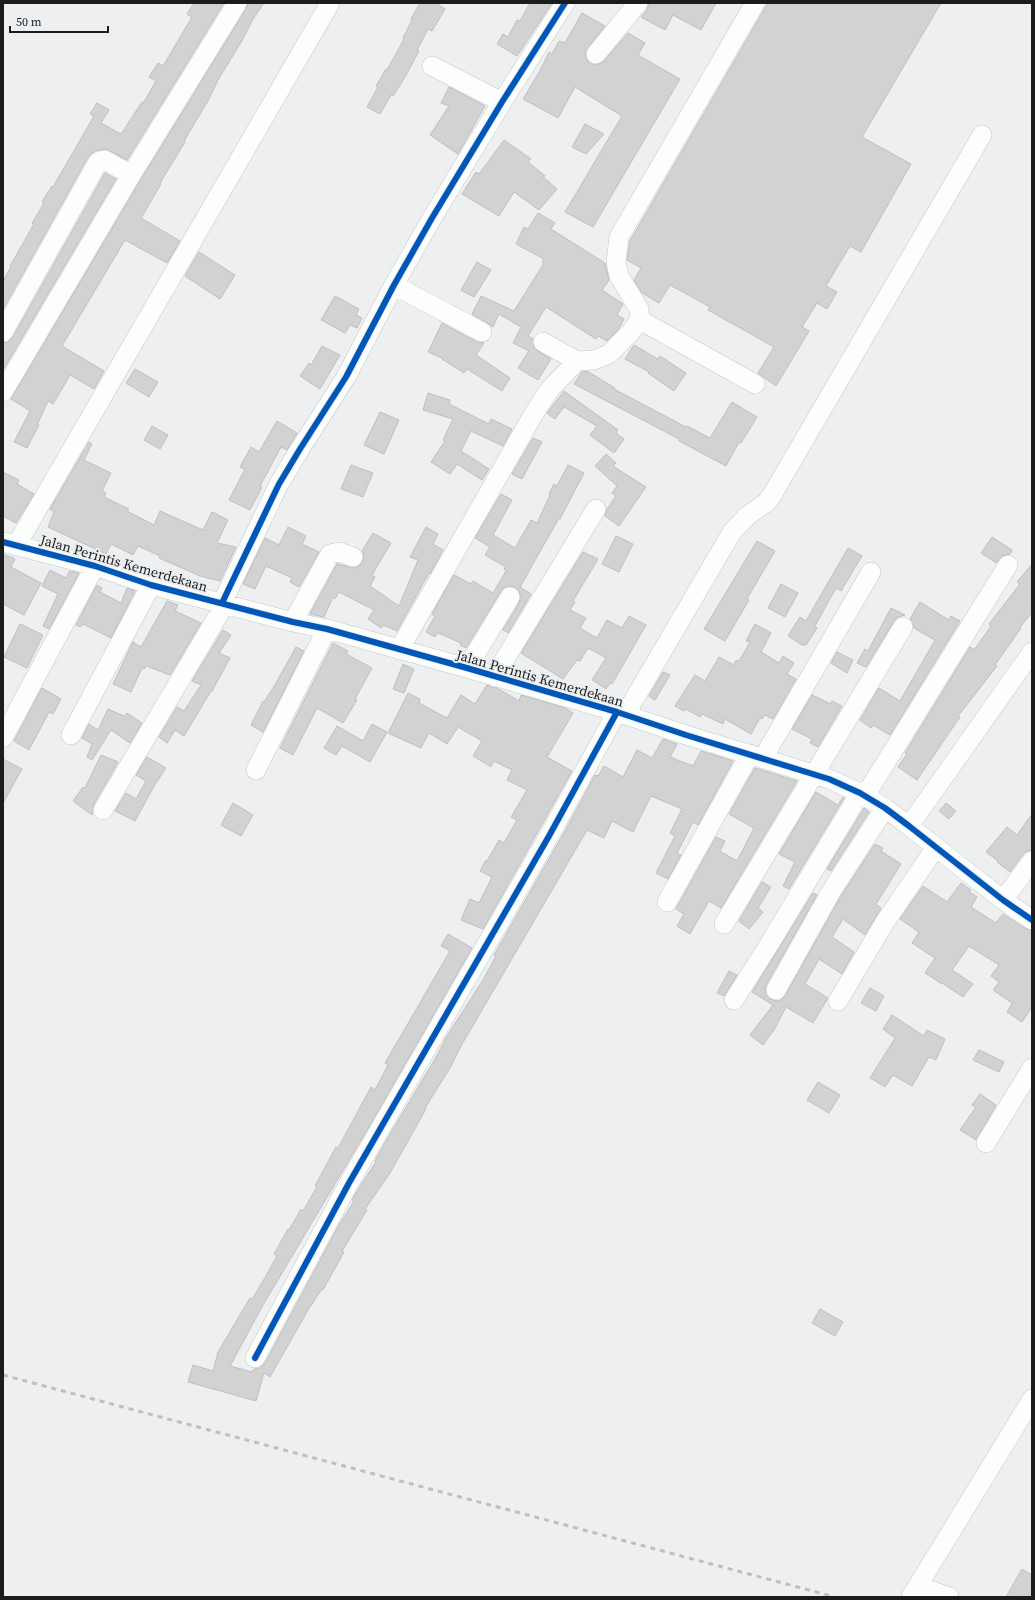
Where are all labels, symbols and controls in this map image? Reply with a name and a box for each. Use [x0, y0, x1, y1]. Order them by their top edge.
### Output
scale bar [10, 8, 108, 34]
text: 50 m [16, 14, 42, 30]
street label: Jalan Perintis Kemerdekaan [37, 529, 211, 597]
street label: Jalan Perintis Kemerdekaan [453, 644, 627, 712]

